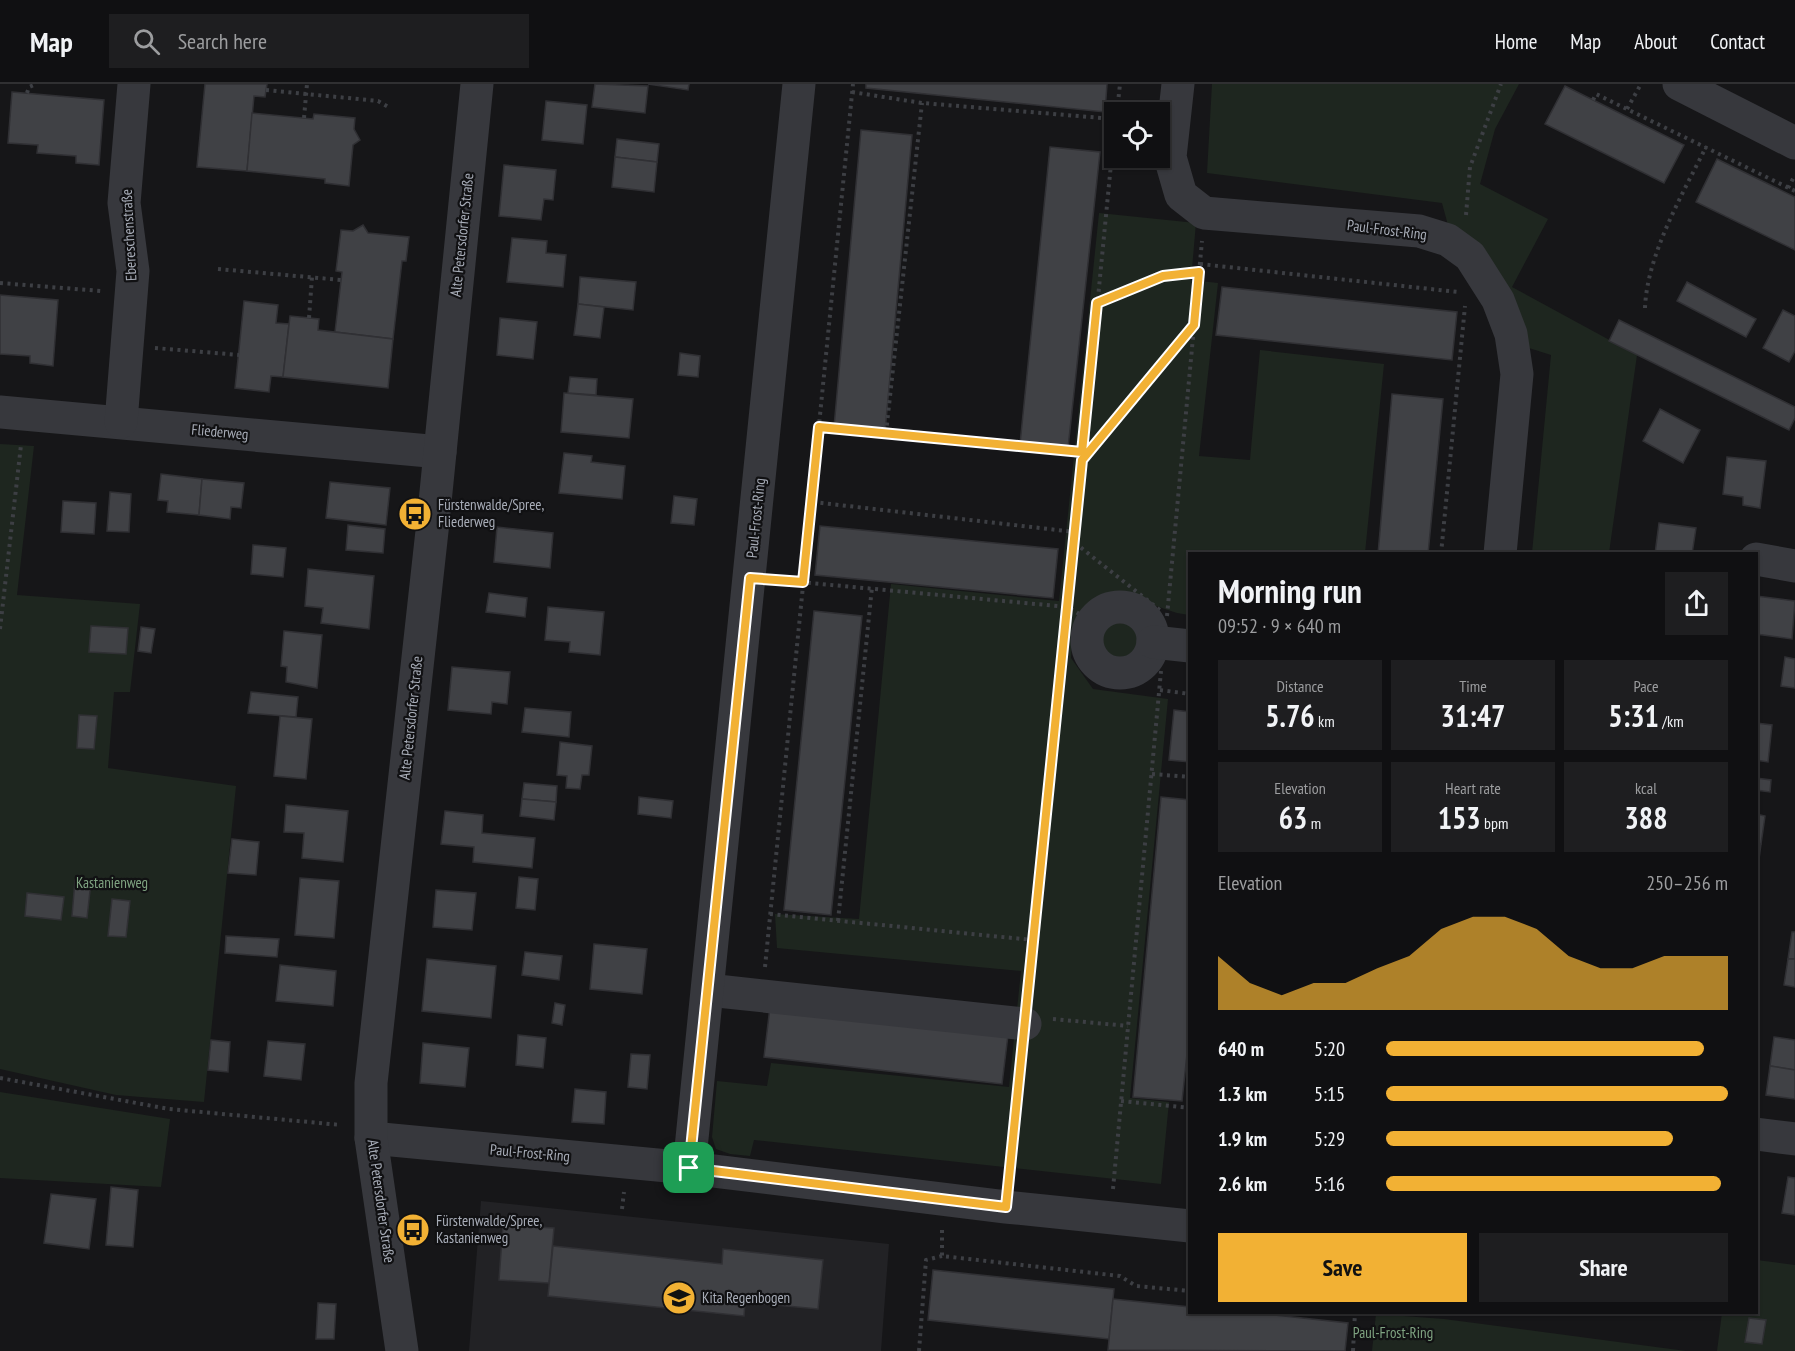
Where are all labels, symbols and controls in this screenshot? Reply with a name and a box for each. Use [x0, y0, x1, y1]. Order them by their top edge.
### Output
search box [109, 14, 529, 68]
text: Map [30, 23, 73, 60]
icon: search [130, 25, 163, 58]
text: Search here [178, 27, 267, 55]
text: Home [1495, 28, 1537, 55]
text: Map [1570, 28, 1601, 55]
text: About [1634, 28, 1677, 55]
text: Contact [1710, 28, 1765, 55]
map controls [1104, 102, 1170, 168]
button: locate [1104, 102, 1170, 168]
street label: Alte Petersdorfer Straße [446, 172, 477, 298]
street label: Ebereschenstraße [117, 189, 140, 281]
street label: Paul-Frost-Ring [1346, 215, 1428, 244]
street label: Fliederweg [191, 420, 249, 443]
street label: Paul-Frost-Ring [742, 477, 769, 559]
place label: Fürstenwalde/Spree, Fliederweg [438, 495, 544, 531]
bus stop icon: Fürstenwalde/Spree, Fliederweg [397, 496, 433, 532]
text: Morning run [1218, 569, 1362, 612]
button: share [1665, 572, 1728, 635]
text: 09:52 · 9 × 640 m [1218, 613, 1341, 639]
street label: Alte Petersdorfer Straße [395, 655, 426, 781]
text: Distance [1276, 676, 1324, 696]
text: Time [1459, 676, 1487, 696]
text: Pace [1633, 676, 1659, 696]
text: 5.76 [1265, 696, 1315, 735]
text: 31:47 [1441, 696, 1505, 735]
text: 5:31 [1608, 696, 1659, 735]
text: km [1315, 711, 1335, 731]
text: /km [1659, 711, 1684, 731]
text: Elevation [1274, 778, 1326, 798]
text: Heart rate [1445, 778, 1501, 798]
text: kcal [1635, 778, 1657, 798]
text: 63 [1279, 798, 1307, 837]
text: 153 [1438, 798, 1481, 837]
text: 388 [1624, 798, 1668, 837]
text: m [1307, 813, 1321, 833]
text: bpm [1481, 813, 1508, 833]
text: Elevation [1218, 870, 1282, 896]
text: 250–256 m [1646, 870, 1728, 896]
park label: Kastanienweg [76, 873, 148, 892]
text: 640 m [1218, 1036, 1264, 1062]
text: 5:20 [1314, 1036, 1345, 1062]
text: 1.3 km [1218, 1081, 1267, 1107]
text: 5:15 [1314, 1081, 1345, 1107]
text: 1.9 km [1218, 1126, 1267, 1152]
text: 5:29 [1314, 1126, 1345, 1152]
street label: Alte Petersdorfer Straße [363, 1138, 400, 1264]
street label: Paul-Frost-Ring [489, 1140, 571, 1165]
pin [663, 1142, 714, 1193]
icon: arrive [672, 1151, 705, 1184]
text: 2.6 km [1218, 1171, 1267, 1197]
text: 5:16 [1314, 1171, 1345, 1197]
place label: Fürstenwalde/Spree, Kastanienweg [436, 1211, 542, 1247]
bus stop icon: Fürstenwalde/Spree, Kastanienweg [395, 1212, 431, 1248]
button: Save [1218, 1233, 1467, 1302]
button: Share [1479, 1233, 1728, 1302]
school or university icon: Kita Regenbogen [661, 1280, 697, 1316]
place label: Kita Regenbogen [702, 1288, 790, 1307]
park label: Paul-Frost-Ring [1353, 1323, 1433, 1342]

